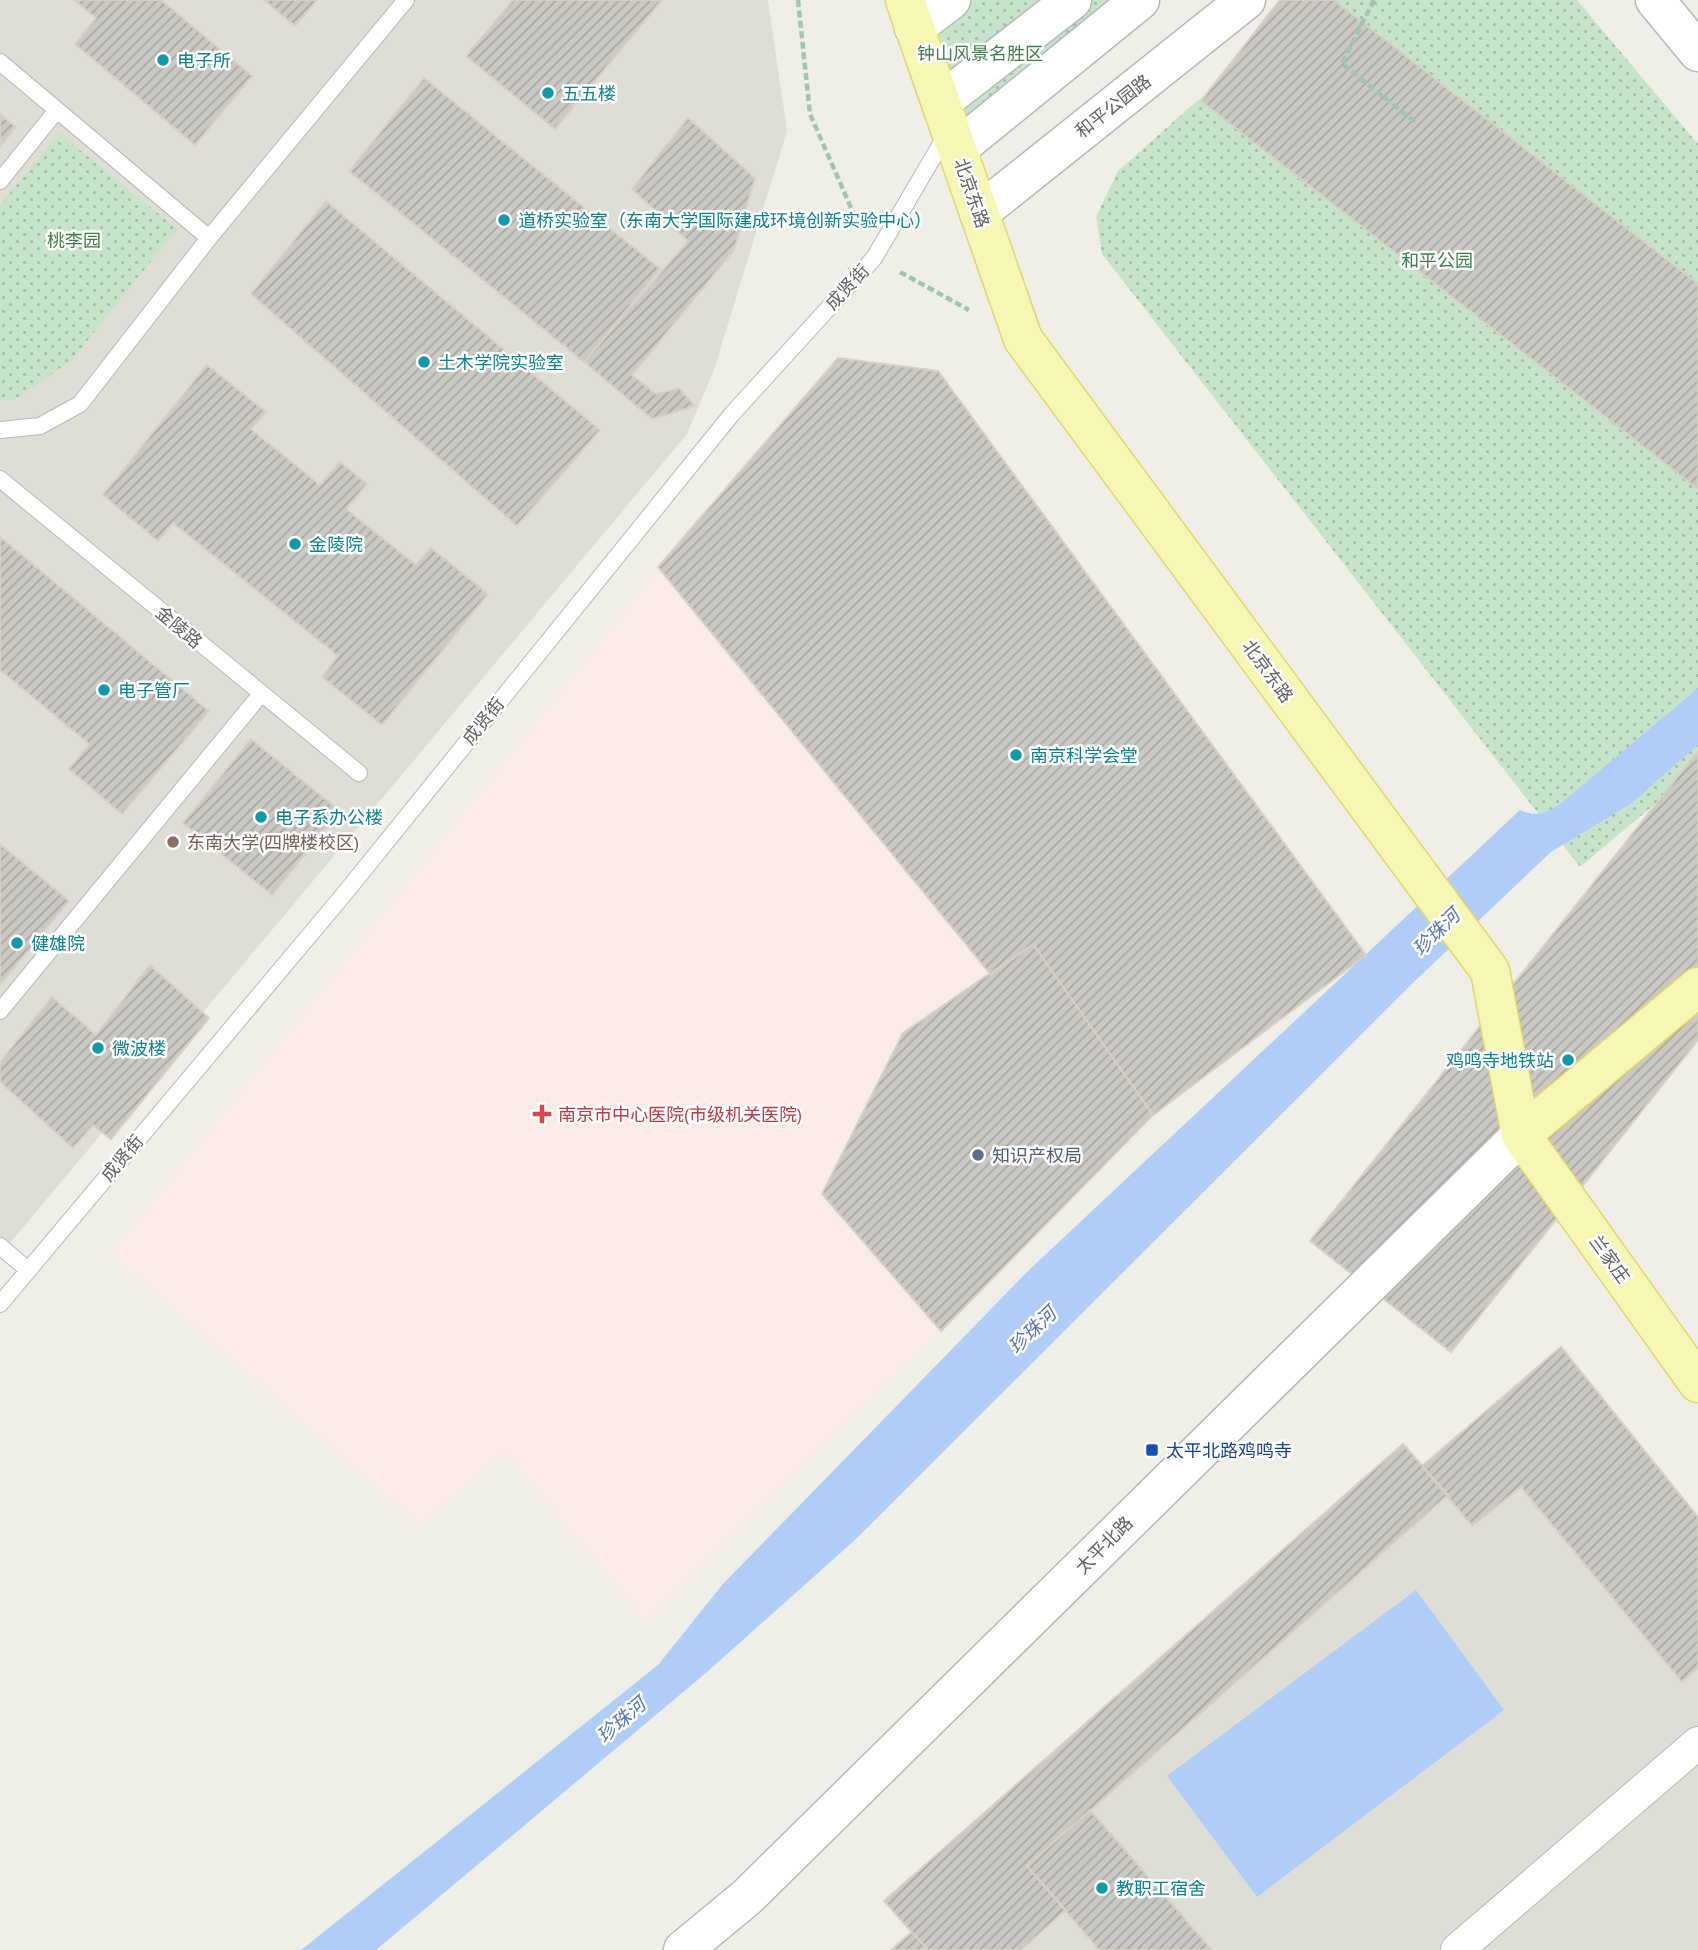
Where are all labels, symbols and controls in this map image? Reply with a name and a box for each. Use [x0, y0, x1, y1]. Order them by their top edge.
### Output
park label: 钟山风景名胜区 [917, 42, 1043, 65]
place label: 电子所 [177, 49, 231, 72]
marker: 电子所 [155, 52, 171, 68]
street label: 和平公园路 [1070, 69, 1156, 143]
place label: 五五楼 [562, 82, 616, 105]
marker: 五五楼 [540, 85, 556, 101]
street label: 北京东路 [949, 155, 995, 231]
place label: 道桥实验室（东南大学国际建成环境创新实验中心） [518, 209, 932, 232]
marker: 道桥实验室（东南大学国际建成环境创新实验中心） [496, 212, 512, 228]
park label: 桃李园 [47, 229, 101, 252]
park label: 和平公园 [1401, 249, 1473, 272]
street label: 成贤街 [820, 259, 874, 315]
place label: 土木学院实验室 [438, 351, 564, 374]
marker: 土木学院实验室 [416, 354, 432, 370]
place label: 金陵院 [309, 533, 363, 556]
marker: 金陵院 [287, 536, 303, 552]
street label: 金陵路 [151, 601, 207, 653]
street label: 北京东路 [1238, 635, 1298, 707]
place label: 电子管厂 [118, 679, 190, 702]
marker: 电子管厂 [96, 682, 112, 698]
street label: 成贤街 [457, 693, 509, 749]
place label: 南京科学会堂 [1030, 744, 1138, 767]
marker: 南京科学会堂 [1008, 747, 1024, 763]
place label: 电子系办公楼 [275, 806, 383, 829]
marker: 电子系办公楼 [253, 809, 269, 825]
place label: 东南大学(四牌楼校区) [187, 831, 359, 854]
marker: 东南大学(四牌楼校区) [165, 834, 181, 850]
water label: 珍珠河 [1407, 901, 1467, 961]
place label: 健雄院 [31, 932, 85, 955]
marker: 健雄院 [9, 935, 25, 951]
place label: 微波楼 [112, 1037, 166, 1060]
marker: 微波楼 [90, 1040, 106, 1056]
place label: 鸡鸣寺地铁站 [1446, 1049, 1554, 1072]
marker: 鸡鸣寺地铁站 [1560, 1052, 1576, 1068]
place label: 南京市中心医院(市级机关医院) [558, 1103, 802, 1126]
marker: 南京市中心医院(市级机关医院) [532, 1104, 552, 1124]
street label: 成贤街 [96, 1130, 148, 1186]
place label: 知识产权局 [992, 1144, 1082, 1167]
marker: 知识产权局 [970, 1147, 986, 1163]
street label: 兰家庄 [1585, 1230, 1635, 1288]
water label: 珍珠河 [1003, 1299, 1064, 1358]
place label: 太平北路鸡鸣寺 [1166, 1439, 1292, 1462]
marker: 太平北路鸡鸣寺 [1144, 1442, 1160, 1458]
street label: 太平北路 [1070, 1511, 1138, 1579]
water label: 珍珠河 [592, 1690, 653, 1748]
place label: 教职工宿舍 [1116, 1877, 1206, 1900]
marker: 教职工宿舍 [1094, 1880, 1110, 1896]

